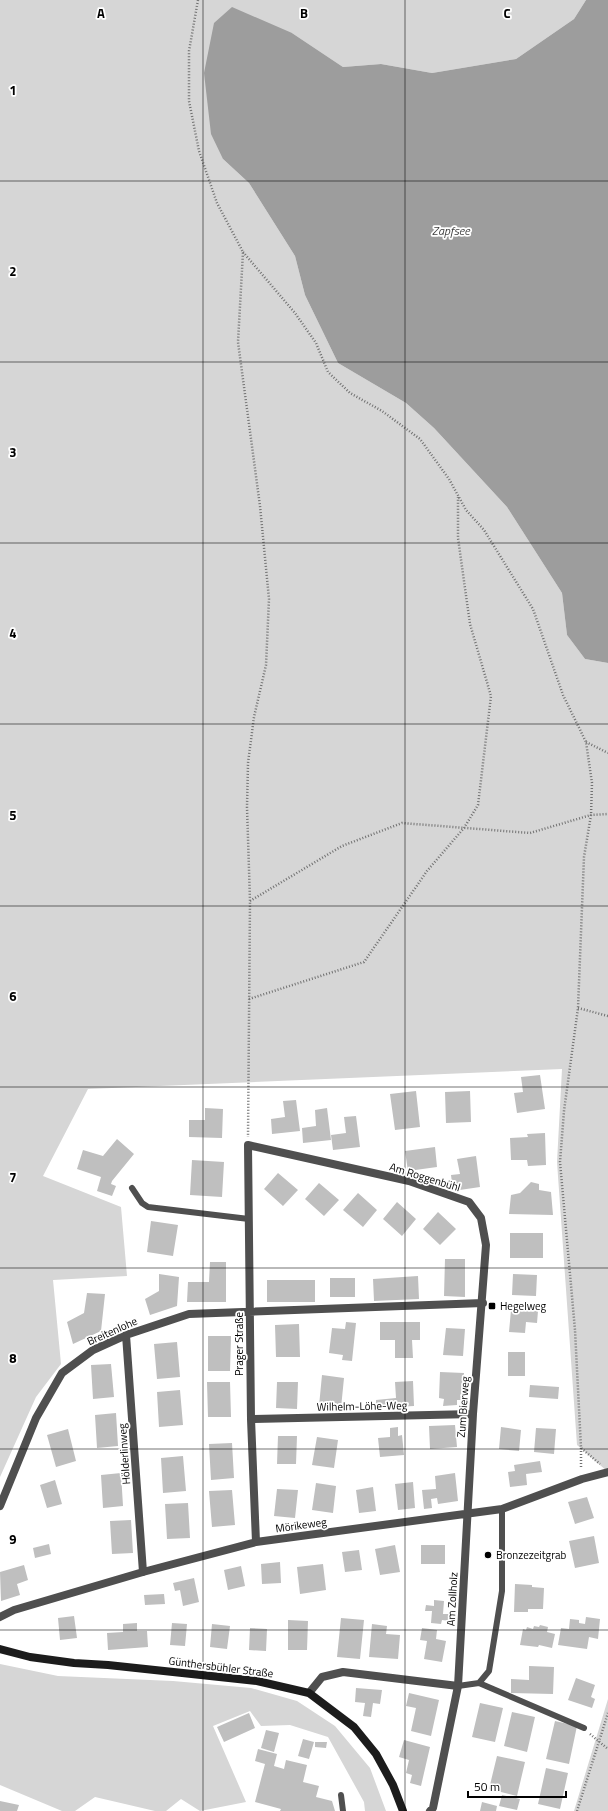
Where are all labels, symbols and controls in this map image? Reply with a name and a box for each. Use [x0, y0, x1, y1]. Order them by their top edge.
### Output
text: A [97, 3, 105, 23]
text: B [300, 3, 308, 23]
text: C [503, 3, 511, 23]
text: 1 [9, 80, 17, 100]
water label: Zapfsee [432, 221, 471, 240]
text: 2 [9, 261, 17, 281]
text: 3 [9, 442, 17, 462]
text: 4 [9, 623, 17, 643]
text: 5 [9, 805, 17, 825]
text: 6 [9, 986, 17, 1006]
street label: Am Roggenbühl [388, 1159, 462, 1195]
text: 7 [9, 1167, 17, 1187]
place label: Hegelweg [500, 1298, 547, 1314]
marker: Hegelweg [487, 1301, 497, 1311]
street label: Prager Straße [231, 1311, 247, 1376]
street label: Breitenlohe [84, 1313, 140, 1349]
text: 8 [9, 1348, 17, 1368]
street label: Zum Bierweg [453, 1376, 473, 1438]
street label: Wilhelm-Löhe-Weg [317, 1397, 408, 1415]
street label: Hölderlinweg [114, 1423, 134, 1485]
street label: Mörikeweg [274, 1513, 328, 1536]
text: 9 [9, 1529, 17, 1549]
place label: Bronzezeitgrab [496, 1547, 566, 1563]
marker: Bronzezeitgrab [483, 1550, 493, 1560]
street label: Am Zollholz [443, 1572, 461, 1626]
street label: Günthersbühler Straße [168, 1653, 275, 1681]
scale bar [468, 1773, 566, 1799]
text: 50 m [474, 1777, 500, 1796]

